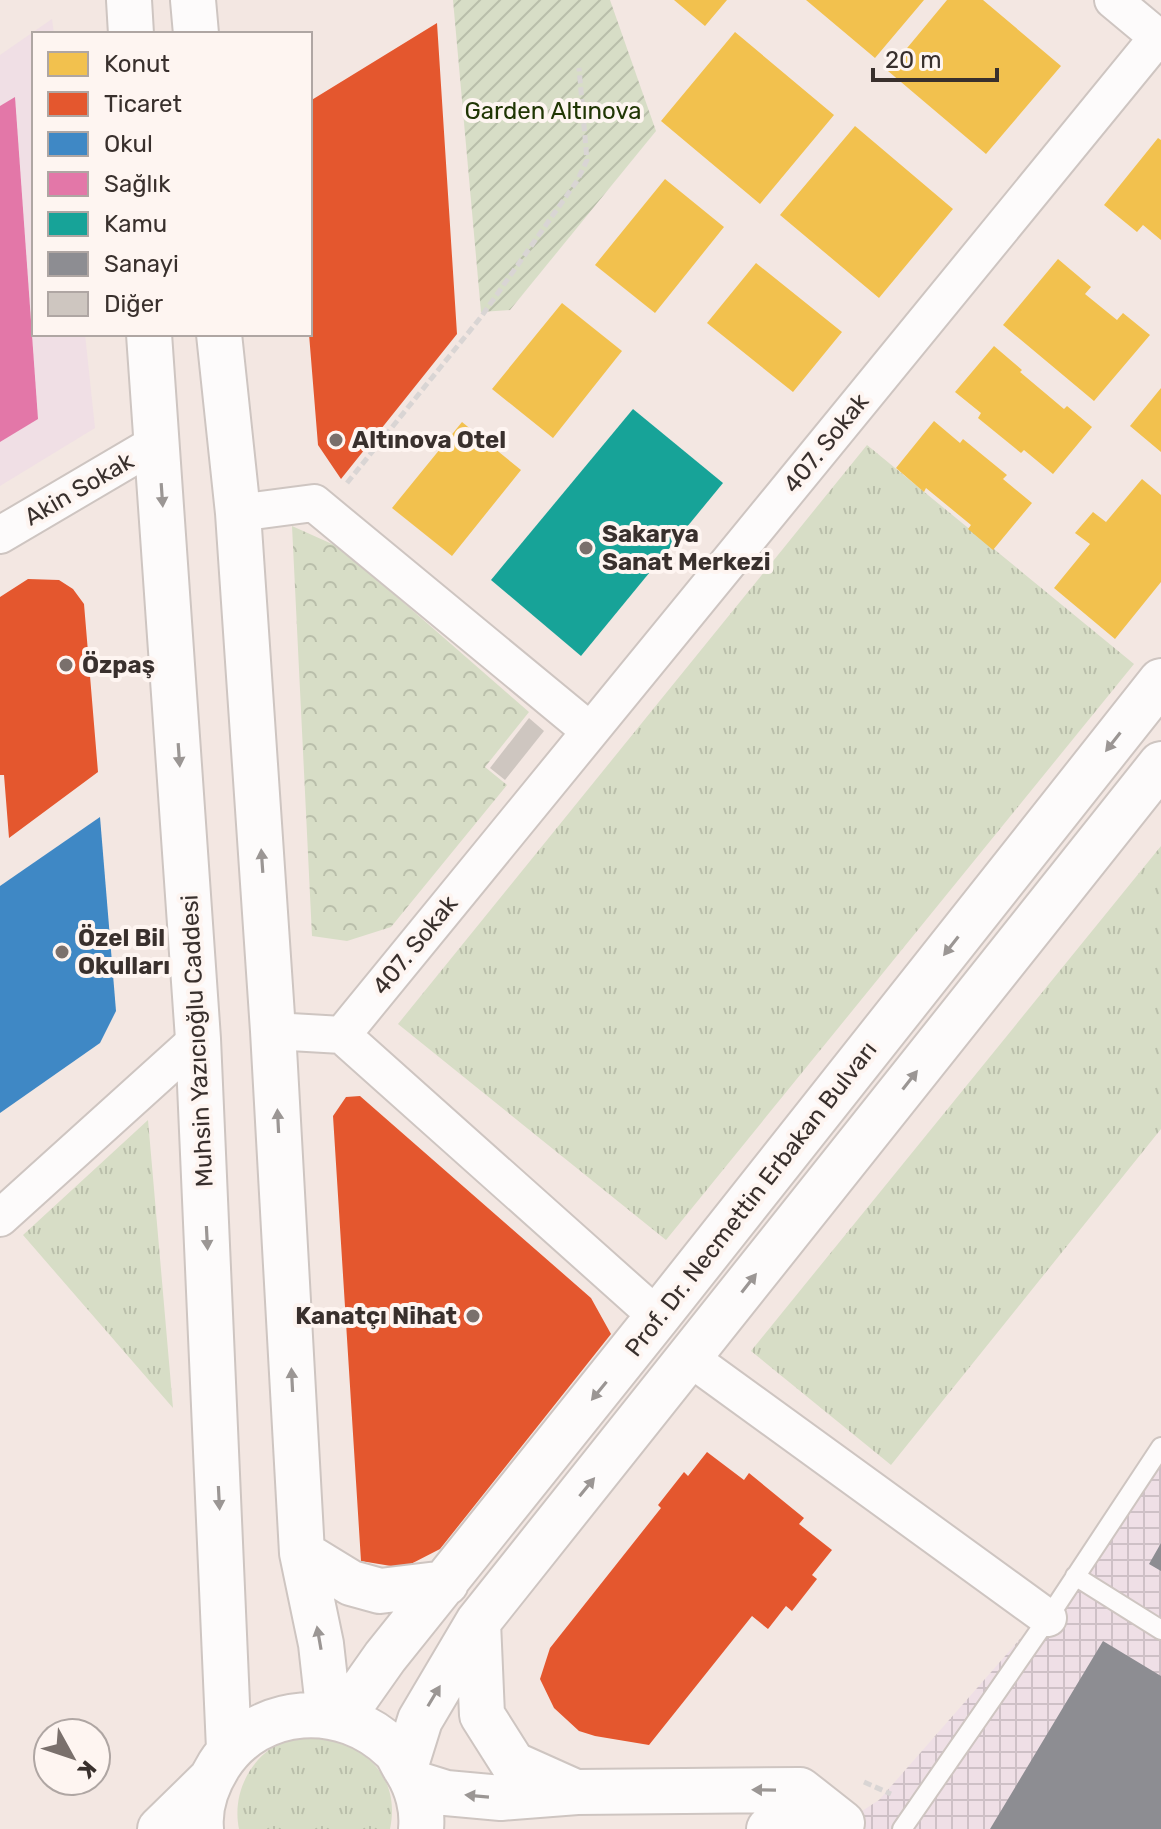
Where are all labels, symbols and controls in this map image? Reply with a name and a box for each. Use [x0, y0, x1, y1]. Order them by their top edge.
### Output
legend [32, 32, 312, 336]
scale bar [873, 32, 997, 82]
text: 20 m [885, 46, 942, 74]
text: Konut [104, 50, 170, 78]
text: Ticaret [104, 90, 182, 118]
park label: Garden Altınova [464, 97, 642, 125]
text: Okul [104, 130, 153, 158]
text: Sağlık [104, 170, 171, 198]
text: Kamu [104, 210, 167, 238]
text: Sanayi [104, 250, 179, 278]
text: Diğer [104, 290, 163, 318]
street label: 407. Sokak [778, 387, 875, 498]
place label: Altınova Otel [352, 426, 506, 454]
marker: Altınova Otel [327, 431, 345, 449]
street label: Akin Sokak [20, 446, 139, 531]
one-way arrow [156, 483, 169, 508]
place label: Sakarya Sanat Merkezi [602, 520, 771, 576]
marker: Sakarya Sanat Merkezi [577, 539, 595, 557]
place label: Özpaş [82, 651, 155, 679]
marker: Özpaş [57, 656, 75, 674]
one-way arrow [1105, 732, 1121, 752]
one-way arrow [173, 743, 186, 768]
one-way arrow [255, 848, 268, 873]
street label: 407. Sokak [367, 889, 464, 1000]
street label: Muhsin Yazıcıoğlu Caddesi [175, 894, 219, 1188]
place label: Özel Bil Okulları [78, 924, 170, 980]
one-way arrow [944, 936, 960, 956]
marker: Özel Bil Okulları [53, 943, 71, 961]
street label: Prof. Dr. Necmettin Erbakan Bulvarı [619, 1036, 883, 1362]
one-way arrow [902, 1070, 918, 1090]
one-way arrow [271, 1108, 284, 1133]
one-way arrow [201, 1226, 214, 1251]
one-way arrow [740, 1273, 757, 1293]
place label: Kanatçı Nihat [295, 1302, 457, 1330]
marker: Kanatçı Nihat [464, 1307, 482, 1325]
one-way arrow [285, 1367, 298, 1392]
one-way arrow [591, 1381, 607, 1401]
one-way arrow [578, 1477, 595, 1497]
one-way arrow [213, 1486, 226, 1511]
one-way arrow [312, 1626, 324, 1651]
one-way arrow [427, 1685, 441, 1707]
north arrow [32, 1717, 112, 1797]
text: K [72, 1755, 102, 1784]
one-way arrow [751, 1783, 776, 1796]
one-way arrow [464, 1789, 489, 1802]

